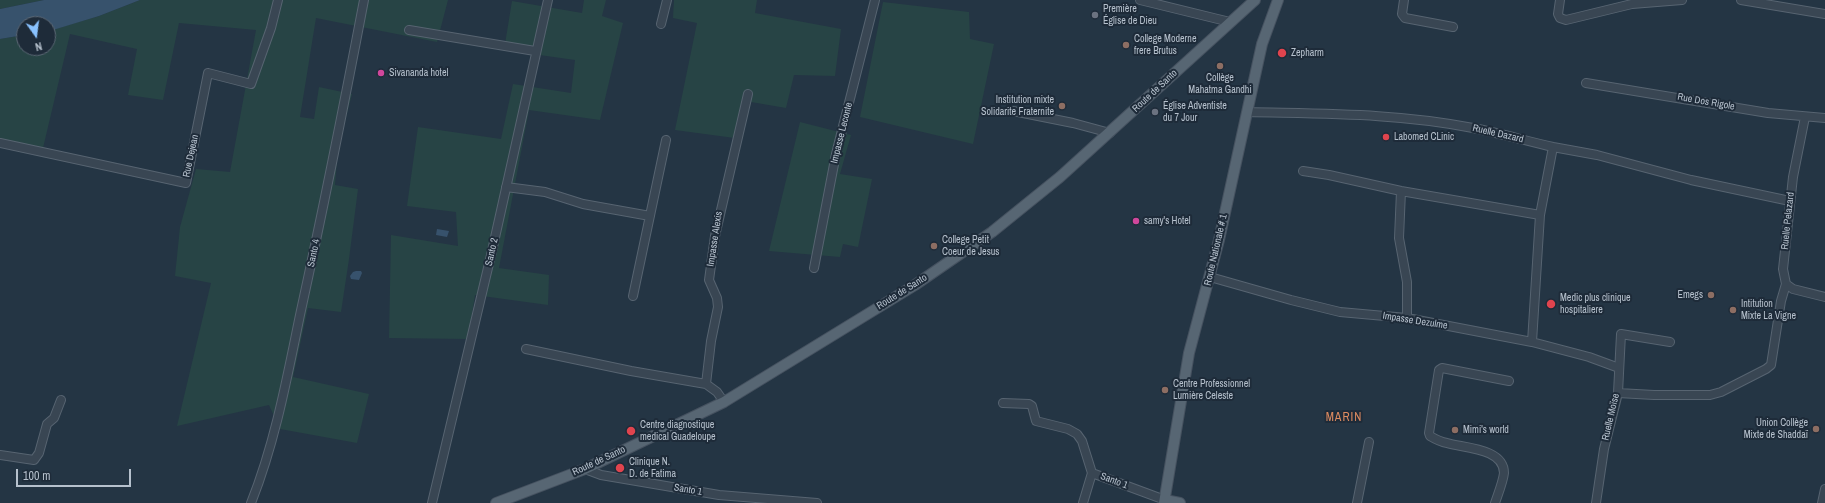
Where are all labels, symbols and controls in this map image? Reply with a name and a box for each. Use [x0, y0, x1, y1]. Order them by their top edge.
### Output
place label: Première Église de Dieu [1103, 3, 1157, 26]
marker: Première Église de Dieu [1090, 10, 1100, 20]
north arrow [16, 16, 56, 56]
place label: College Moderne frere Brutus [1134, 33, 1196, 56]
text: N [34, 39, 44, 54]
marker: College Moderne frere Brutus [1121, 40, 1131, 50]
marker: Zepharm [1276, 47, 1288, 59]
place label: Zepharm [1291, 47, 1324, 59]
marker: Collège Mahatma Gandhi [1215, 61, 1225, 71]
place label: Sivananda hotel [389, 67, 448, 79]
street label: Route de Santo [1130, 67, 1180, 115]
marker: Sivananda hotel [376, 68, 386, 78]
place label: Collège Mahatma Gandhi [1188, 72, 1252, 96]
street label: Rue Dos Rigole [1676, 91, 1736, 113]
place label: Institution mixte Solidarite Fraternite [981, 94, 1054, 118]
place label: Église Adventiste du 7 Jour [1163, 100, 1227, 124]
street label: Impasse Leconte [829, 101, 855, 165]
marker: Institution mixte Solidarite Fraternite [1057, 101, 1067, 111]
marker: Église Adventiste du 7 Jour [1150, 107, 1160, 117]
street label: Ruelle Dazard [1471, 122, 1525, 146]
place label: Labomed CLinic [1394, 131, 1454, 143]
marker: Labomed CLinic [1381, 132, 1391, 142]
street label: Rue Dejean [181, 134, 201, 178]
street label: Ruelle Pelazard [1779, 192, 1797, 250]
street label: Impasse Alexis [705, 211, 725, 267]
street label: Route Nationale # 1 [1202, 213, 1230, 287]
place label: samy's Hotel [1144, 215, 1191, 227]
marker: samy's Hotel [1131, 216, 1141, 226]
place label: College Petit Coeur de Jesus [942, 234, 999, 258]
street label: Santo 2 [483, 237, 501, 267]
street label: Santo 4 [305, 238, 323, 268]
marker: College Petit Coeur de Jesus [929, 241, 939, 251]
street label: Route de Santo [875, 272, 929, 312]
place label: Emegs [1677, 289, 1703, 301]
marker: Emegs [1706, 290, 1716, 300]
place label: Medic plus clinique hospitaliere [1560, 292, 1631, 316]
marker: Medic plus clinique hospitaliere [1545, 298, 1557, 310]
place label: Intitution Mixte La Vigne [1741, 298, 1796, 322]
marker: Intitution Mixte La Vigne [1728, 305, 1738, 315]
street label: Impasse Dezulme [1382, 310, 1448, 332]
place label: Centre Professionnel Lumière Celeste [1173, 378, 1250, 402]
marker: Centre Professionnel Lumière Celeste [1160, 385, 1170, 395]
street label: Ruelle Moïse [1600, 392, 1622, 442]
district label: MARIN [1326, 411, 1362, 425]
place label: Union Collège Mixte de Shaddaï [1744, 417, 1808, 440]
place label: Centre diagnostique medical Guadeloupe [640, 419, 716, 442]
place label: Mimi's world [1463, 424, 1509, 436]
marker: Union Collège Mixte de Shaddaï [1811, 424, 1821, 434]
marker: Centre diagnostique medical Guadeloupe [625, 425, 637, 437]
marker: Mimi's world [1450, 425, 1460, 435]
street label: Route de Santo [571, 444, 627, 478]
place label: Clinique N. D. de Fatima [629, 456, 676, 480]
scale bar [18, 461, 133, 487]
marker: Clinique N. D. de Fatima [614, 462, 626, 474]
text: 100 m [23, 468, 50, 484]
street label: Santo 1 [1099, 470, 1129, 492]
street label: Santo 1 [673, 482, 703, 498]

